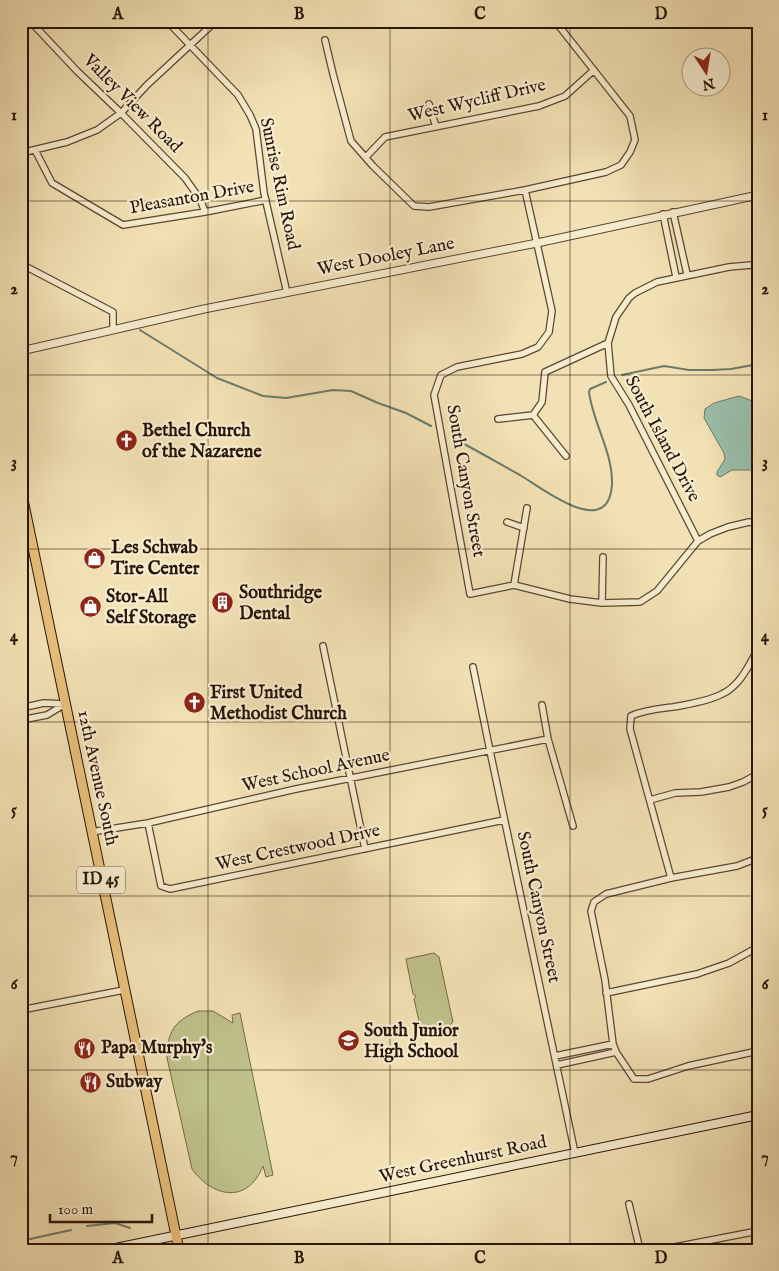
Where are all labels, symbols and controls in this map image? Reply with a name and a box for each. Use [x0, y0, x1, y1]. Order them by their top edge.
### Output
text: A [112, 5, 125, 25]
text: B [294, 5, 305, 25]
text: C [474, 5, 486, 25]
text: D [655, 5, 668, 25]
north arrow [682, 48, 732, 98]
street label: Valley View Road [77, 49, 187, 159]
text: N [701, 73, 717, 94]
street label: West Wycliff Drive [406, 74, 548, 128]
text: 1 [11, 106, 17, 126]
text: 1 [762, 106, 768, 126]
street label: Sunrise Rim Road [254, 116, 304, 253]
street label: Pleasanton Drive [128, 176, 256, 220]
street label: West Dooley Lane [316, 232, 456, 282]
text: 2 [10, 280, 18, 300]
text: 2 [761, 280, 769, 300]
street label: South Island Drive [619, 372, 705, 506]
street label: South Canyon Street [440, 403, 490, 559]
place label: Bethel Church of the Nazarene [142, 420, 262, 464]
church icon: Bethel Church of the Nazarene [114, 429, 138, 453]
text: 3 [11, 453, 17, 473]
text: 3 [762, 453, 768, 473]
place label: Les Schwab Tire Center [110, 537, 200, 581]
shop icon: Les Schwab Tire Center [83, 546, 107, 570]
place label: Southridge Dental [239, 582, 323, 626]
place label: Stor-All Self Storage [106, 586, 197, 630]
building icon: Southridge Dental [211, 591, 235, 615]
shop icon: Stor-All Self Storage [78, 595, 102, 619]
text: 4 [10, 627, 19, 647]
text: 4 [761, 627, 770, 647]
place label: First United Methodist Church [210, 682, 347, 726]
church icon: First United Methodist Church [182, 691, 206, 715]
street label: 12th Avenue South [71, 708, 123, 848]
street label: West School Avenue [240, 744, 392, 798]
text: 5 [11, 801, 17, 821]
text: 5 [762, 801, 768, 821]
street label: West Crestwood Drive [214, 819, 382, 877]
street label: South Canyon Street [511, 829, 565, 985]
road number: ID 45 [77, 866, 125, 894]
text: 6 [11, 975, 19, 995]
text: 6 [762, 975, 770, 995]
place label: South Junior High School [364, 1020, 459, 1064]
school or university icon: South Junior High School [336, 1029, 360, 1053]
restaurant icon: Papa Murphy's [73, 1036, 97, 1060]
place label: Papa Murphy's [101, 1037, 213, 1060]
restaurant icon: Subway [78, 1070, 102, 1094]
place label: Subway [106, 1071, 163, 1094]
street label: West Greenhurst Road [377, 1131, 549, 1189]
text: 7 [10, 1148, 18, 1168]
text: 7 [761, 1148, 769, 1168]
scale bar [50, 1191, 152, 1223]
text: 100 m [58, 1200, 94, 1219]
text: A [112, 1249, 125, 1269]
text: B [294, 1249, 305, 1269]
text: C [474, 1249, 486, 1269]
text: D [655, 1249, 668, 1269]

